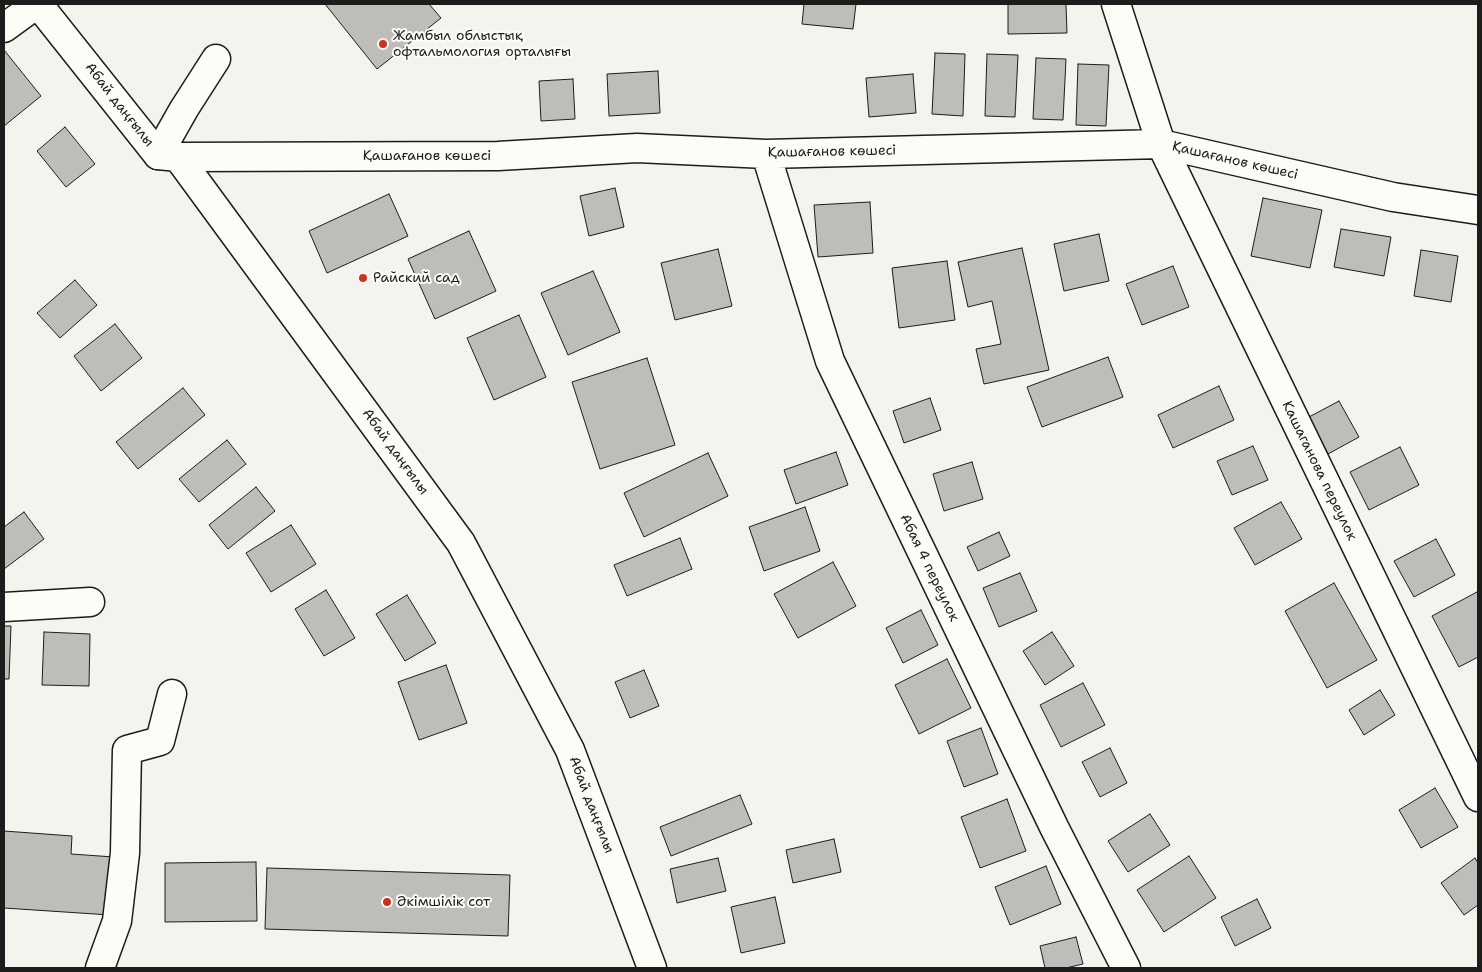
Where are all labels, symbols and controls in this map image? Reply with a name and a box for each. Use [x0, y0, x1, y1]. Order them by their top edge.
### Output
place label: Жамбыл облыстық офтальмология орталығы [393, 28, 571, 60]
marker: Жамбыл облыстық офтальмология орталығы [377, 38, 389, 50]
street label: Абай даңғылы [81, 60, 157, 150]
street label: Қашағанов көшесі [1170, 138, 1300, 184]
street label: Қашағанов көшесі [768, 142, 896, 162]
street label: Қашағанов көшесі [363, 148, 491, 164]
place label: Райский сад [373, 270, 460, 286]
marker: Райский сад [357, 272, 369, 284]
street label: Кашаганова переулок [1278, 398, 1360, 544]
street label: Абай даңғылы [358, 406, 432, 498]
street label: Абая 4 переулок [896, 512, 962, 624]
street label: Абай даңғылы [565, 754, 617, 856]
place label: Әкімшілік сот [397, 894, 490, 910]
marker: Әкімшілік сот [381, 896, 393, 908]

